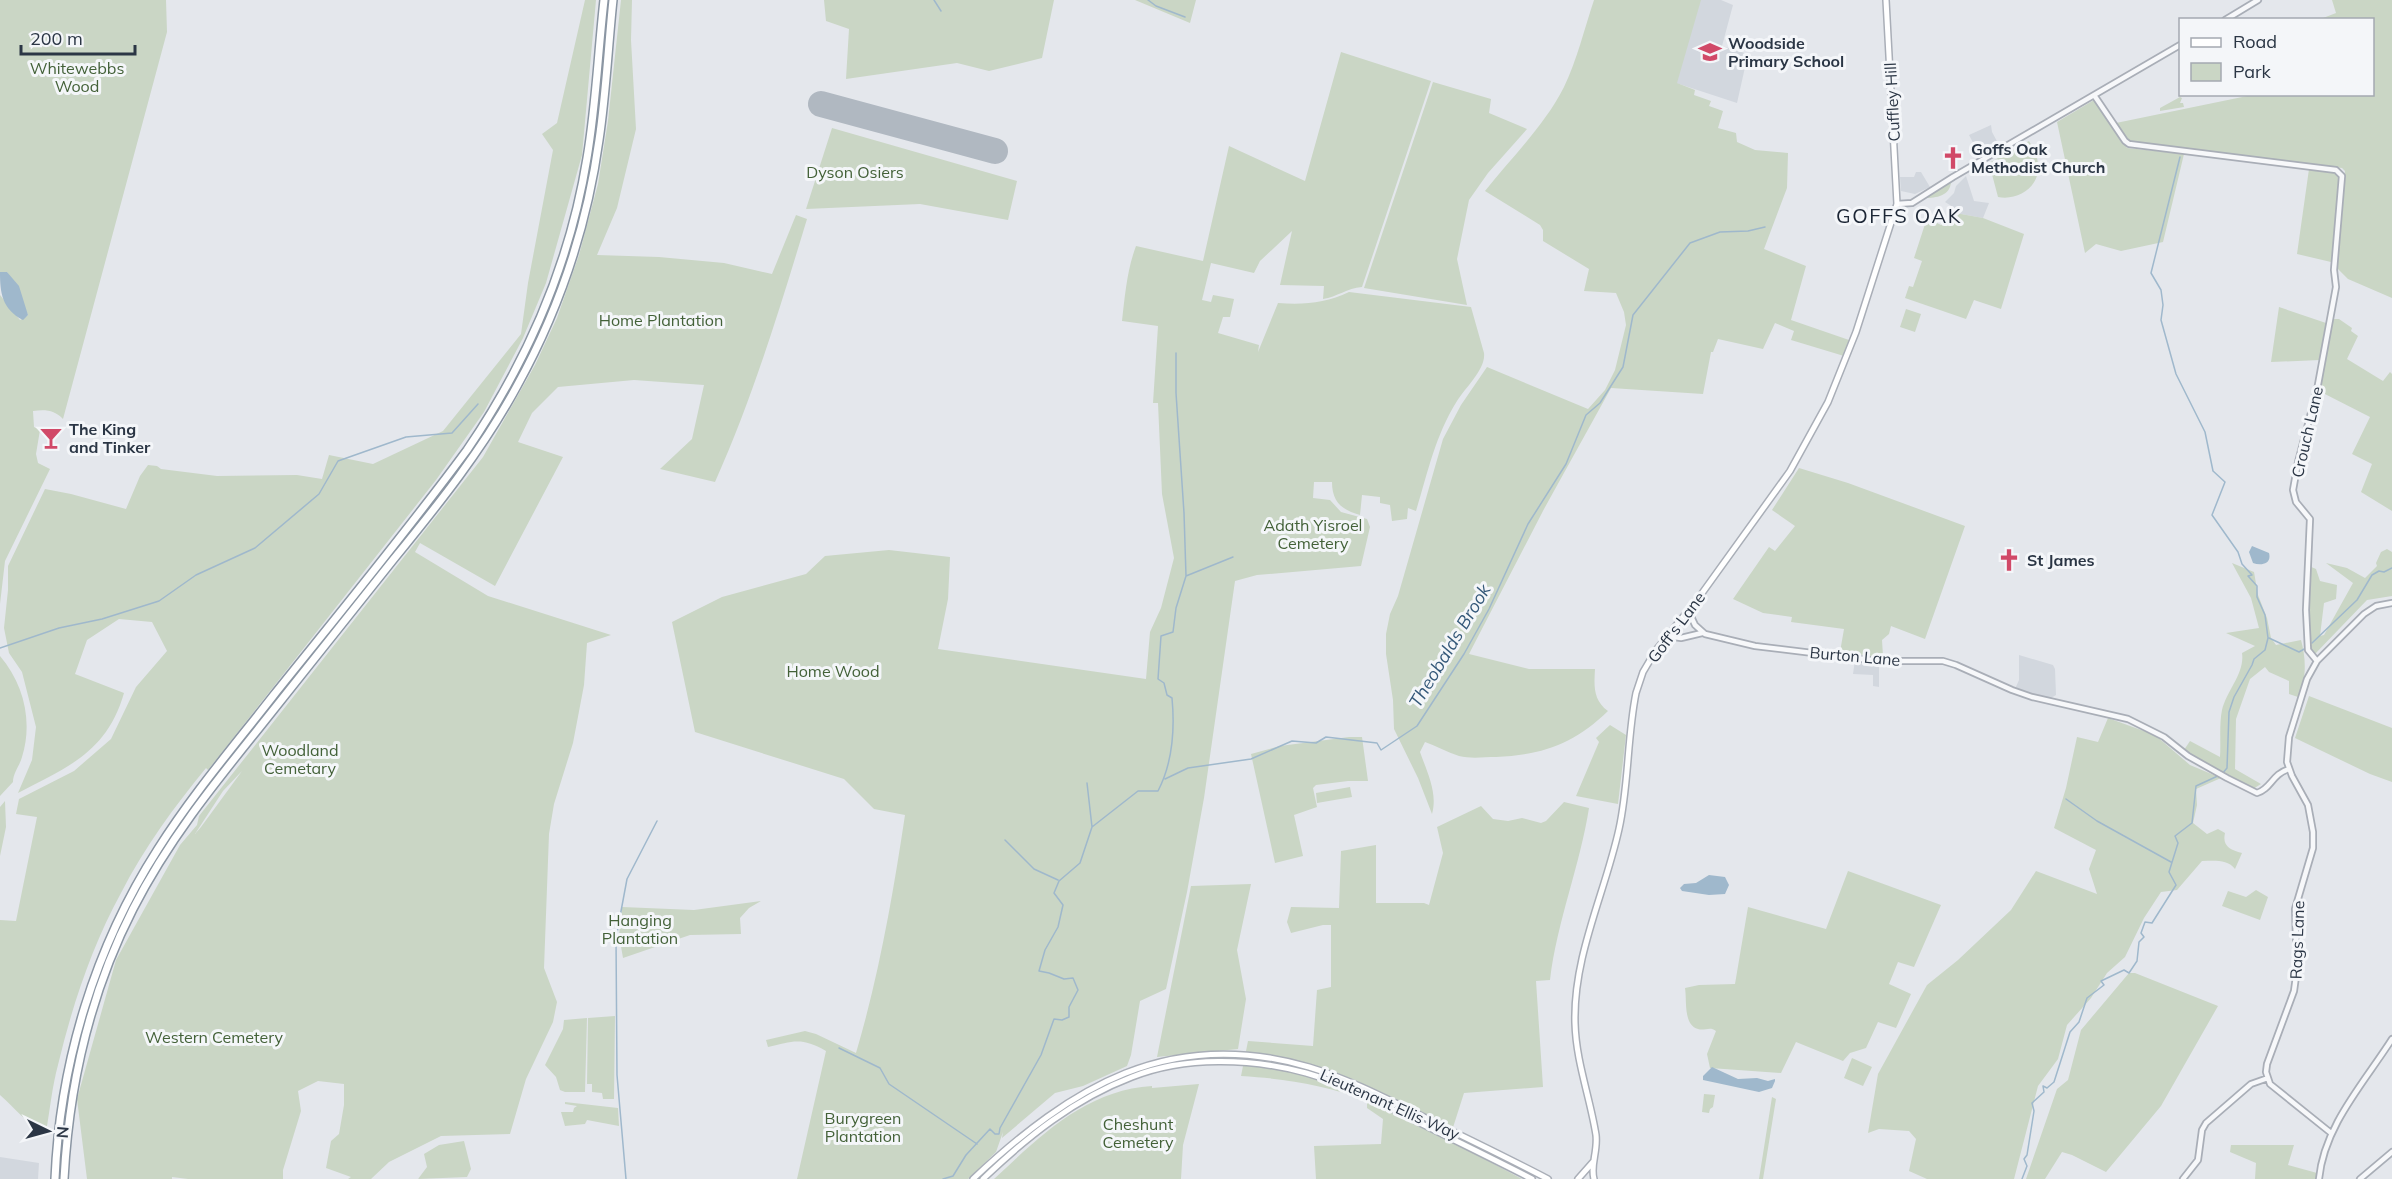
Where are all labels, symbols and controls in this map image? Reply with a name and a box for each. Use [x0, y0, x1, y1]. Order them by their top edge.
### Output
scale bar [21, 18, 135, 56]
legend [2179, 18, 2374, 96]
text: 200 m [30, 27, 83, 50]
text: Road [2233, 30, 2277, 53]
place label: Woodside Primary School [1728, 33, 1844, 71]
school or university icon: Woodside Primary School [1697, 39, 1723, 65]
park label: Whitewebbs Wood [30, 58, 124, 96]
text: Park [2233, 60, 2272, 83]
street label: Cuffley Hill [1880, 62, 1904, 142]
place label: Goffs Oak Methodist Church [1971, 139, 2105, 177]
church icon: Goffs Oak Methodist Church [1940, 145, 1966, 171]
park label: Dyson Osiers [806, 162, 904, 182]
district label: GOFFS OAK [1836, 203, 1962, 228]
park label: Home Plantation [599, 310, 723, 330]
street label: Crouch Lane [2287, 384, 2327, 480]
place label: The King and Tinker [69, 419, 151, 457]
bar icon: The King and Tinker [38, 425, 64, 451]
park label: Adath Yisroel Cemetery [1264, 515, 1362, 553]
church icon: St James [1996, 547, 2022, 573]
place label: St James [2027, 550, 2095, 570]
water label: Theobalds Brook [1404, 579, 1496, 712]
street label: Goff's Lane [1643, 588, 1709, 666]
street label: Burton Lane [1809, 642, 1901, 670]
park label: Home Wood [786, 661, 880, 681]
park label: Woodland Cemetary [261, 740, 339, 778]
street label: Rags Lane [2286, 900, 2308, 980]
park label: Hanging Plantation [602, 910, 678, 948]
park label: Western Cemetery [145, 1027, 283, 1047]
street label: Lieutenant Ellis Way [1317, 1064, 1463, 1144]
north arrow [18, 1101, 78, 1161]
park label: Burygreen Plantation [825, 1108, 901, 1146]
park label: Cheshunt Cemetery [1103, 1114, 1174, 1152]
text: N [52, 1125, 73, 1139]

